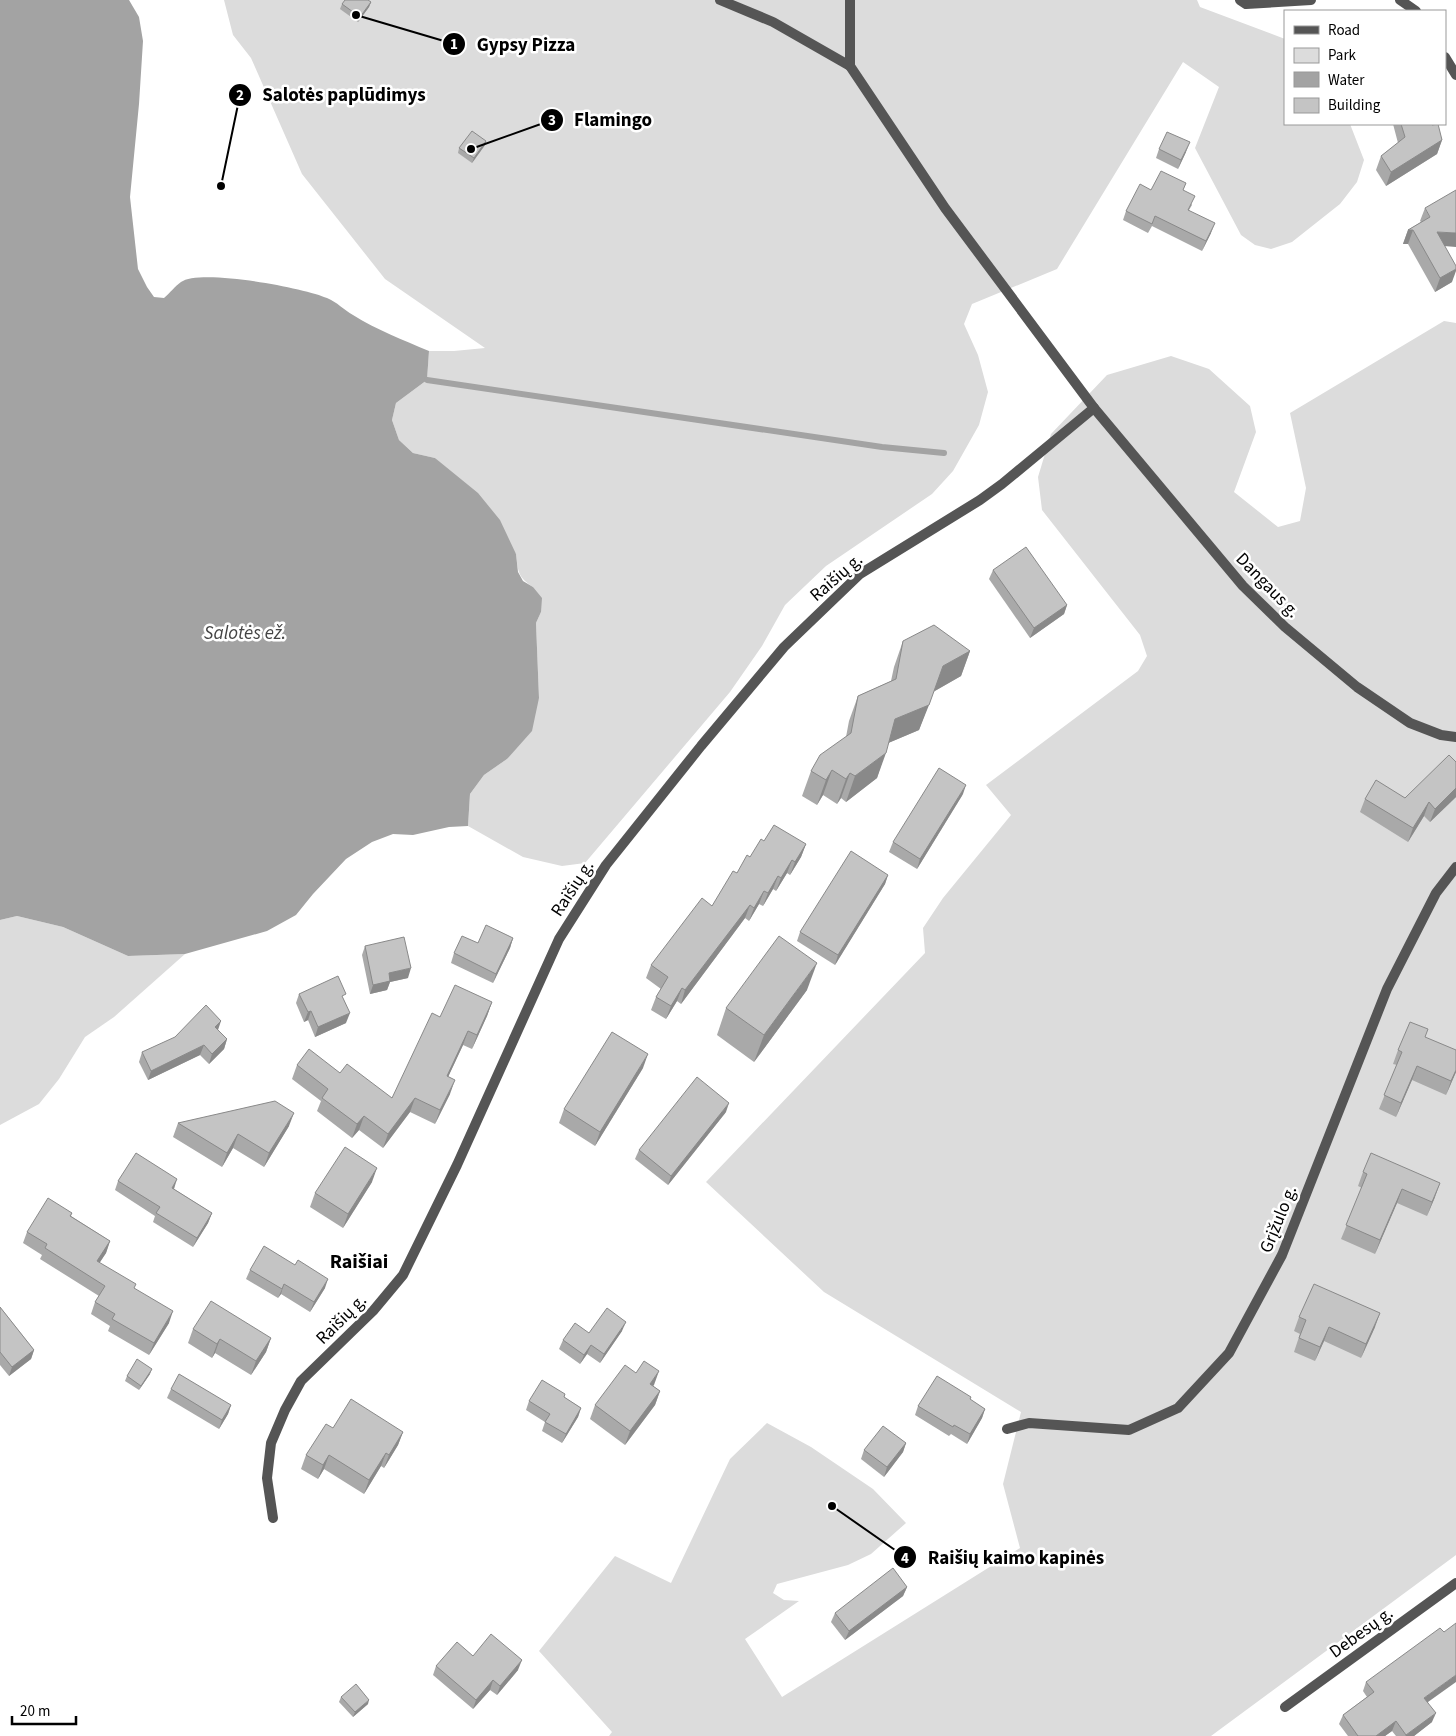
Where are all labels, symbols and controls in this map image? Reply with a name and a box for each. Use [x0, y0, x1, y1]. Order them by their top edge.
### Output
legend [1284, 10, 1446, 125]
text: Road [1328, 20, 1360, 41]
callout: Gypsy Pizza [442, 27, 586, 61]
text: Gypsy Pizza [477, 32, 575, 59]
text: 1 [450, 34, 458, 55]
text: Park [1328, 45, 1357, 66]
text: Water [1328, 70, 1365, 91]
callout: Salotės paplūdimys [227, 78, 436, 112]
text: Salotės paplūdimys [262, 82, 426, 109]
text: 2 [236, 85, 244, 106]
text: Building [1328, 95, 1381, 116]
callout: Flamingo [539, 103, 662, 137]
text: Flamingo [574, 107, 652, 134]
text: 3 [548, 110, 556, 131]
street label: Raišių g. [805, 547, 868, 607]
street label: Dangaus g. [1230, 547, 1305, 624]
water label: Salotės ež. [204, 620, 286, 647]
street label: Raišių g. [545, 855, 600, 921]
street label: Grįžulo g. [1254, 1182, 1303, 1257]
district label: Raišiai [330, 1248, 388, 1276]
street label: Raišių g. [310, 1288, 372, 1350]
callout: Raišių kaimo kapinės [893, 1540, 1114, 1574]
text: Raišių kaimo kapinės [928, 1545, 1104, 1572]
text: 4 [901, 1548, 909, 1569]
street label: Debesų g. [1324, 1601, 1398, 1664]
scale bar [12, 1694, 76, 1726]
text: 20 m [20, 1701, 50, 1722]

